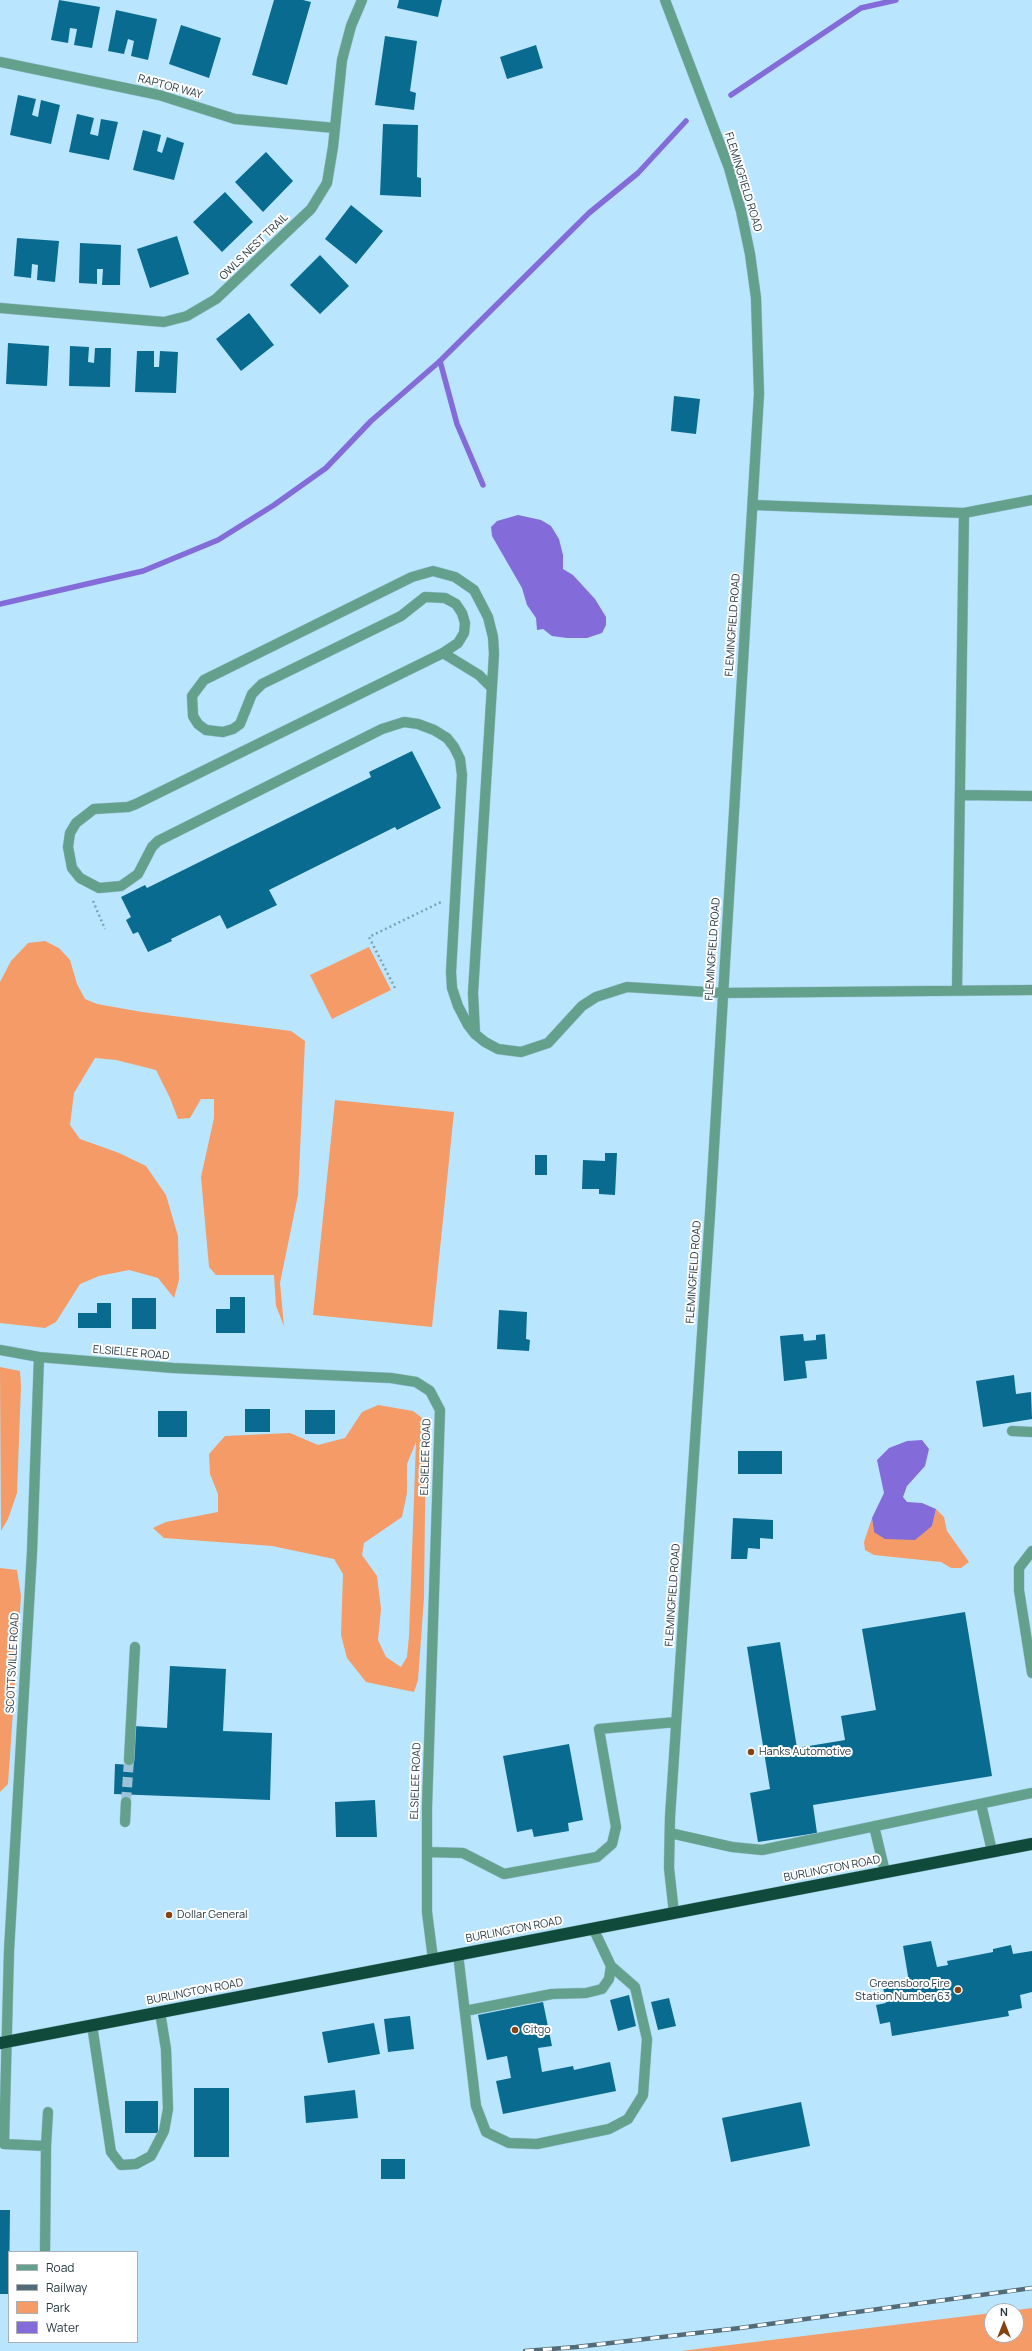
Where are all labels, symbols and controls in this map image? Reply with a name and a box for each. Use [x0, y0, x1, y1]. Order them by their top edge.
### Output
street label: RAPTOR WAY [136, 72, 204, 102]
street label: FLEMINGFIELD ROAD [722, 131, 764, 233]
street label: OWLS NEST TRAIL [217, 211, 291, 283]
street label: FLEMINGFIELD ROAD [723, 573, 743, 677]
street label: FLEMINGFIELD ROAD [703, 897, 723, 1001]
street label: FLEMINGFIELD ROAD [684, 1220, 704, 1324]
street label: ELSIELEE ROAD [92, 1343, 170, 1363]
street label: ELSIELEE ROAD [418, 1418, 434, 1496]
street label: FLEMINGFIELD ROAD [663, 1543, 683, 1647]
street label: SCOTTSVILLE ROAD [4, 1612, 22, 1714]
street label: ELSIELEE ROAD [408, 1742, 424, 1820]
place label: Hanks Automotive [759, 1745, 851, 1759]
marker: Hanks Automotive [746, 1747, 756, 1757]
street label: BURLINGTON ROAD [783, 1853, 881, 1885]
place label: Dollar General [177, 1908, 248, 1922]
marker: Dollar General [164, 1910, 174, 1920]
street label: BURLINGTON ROAD [465, 1914, 563, 1946]
street label: BURLINGTON ROAD [146, 1976, 244, 2008]
place label: Greensboro Fire Station Number 63 [855, 1977, 950, 2003]
marker: Greensboro Fire Station Number 63 [953, 1985, 963, 1995]
place label: Citgo [523, 2023, 551, 2037]
marker: Citgo [510, 2025, 520, 2035]
legend [8, 2251, 138, 2343]
text: Road [46, 2259, 74, 2276]
text: Railway [46, 2279, 87, 2296]
text: Park [46, 2299, 70, 2316]
north arrow [984, 2303, 1024, 2343]
text: N [1000, 2304, 1008, 2319]
text: Water [46, 2319, 79, 2336]

